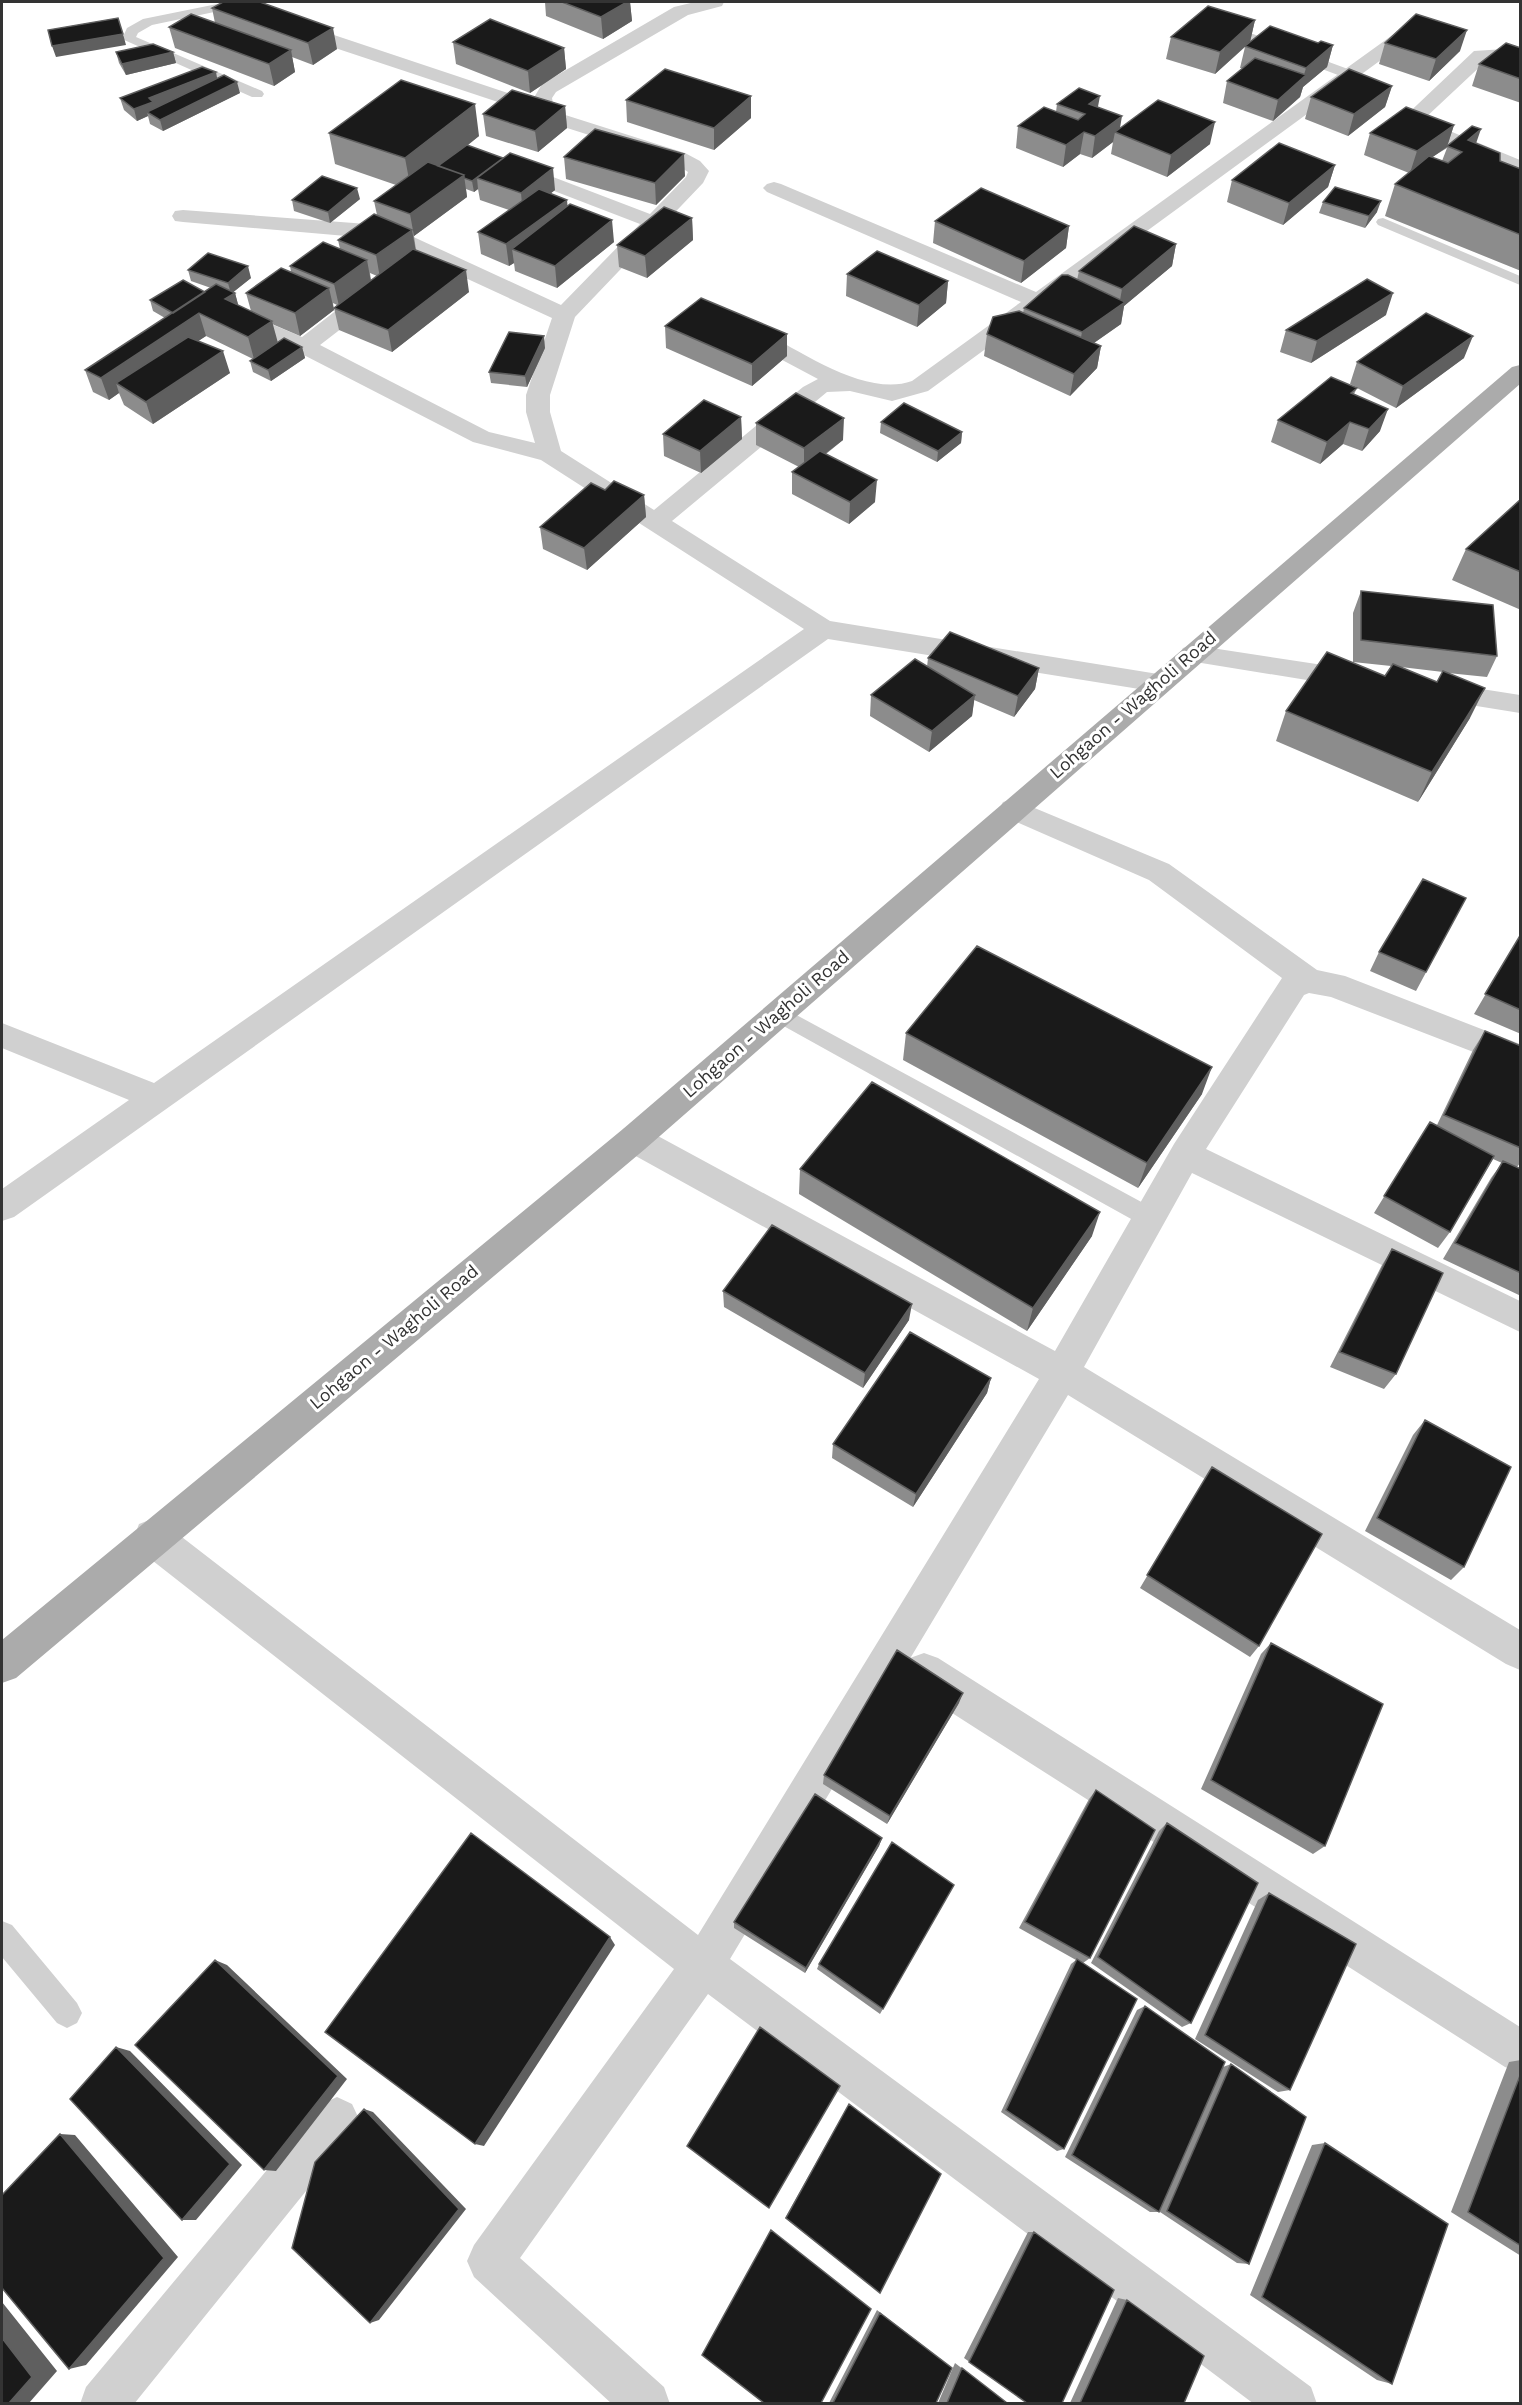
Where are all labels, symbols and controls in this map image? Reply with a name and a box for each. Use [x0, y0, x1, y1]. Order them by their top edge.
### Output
street label: Lohgaon - Wagholi Road [1045, 627, 1220, 783]
street label: Lohgaon - Wagholi Road [678, 946, 853, 1102]
street label: Lohgaon - Wagholi Road [305, 1260, 482, 1413]

